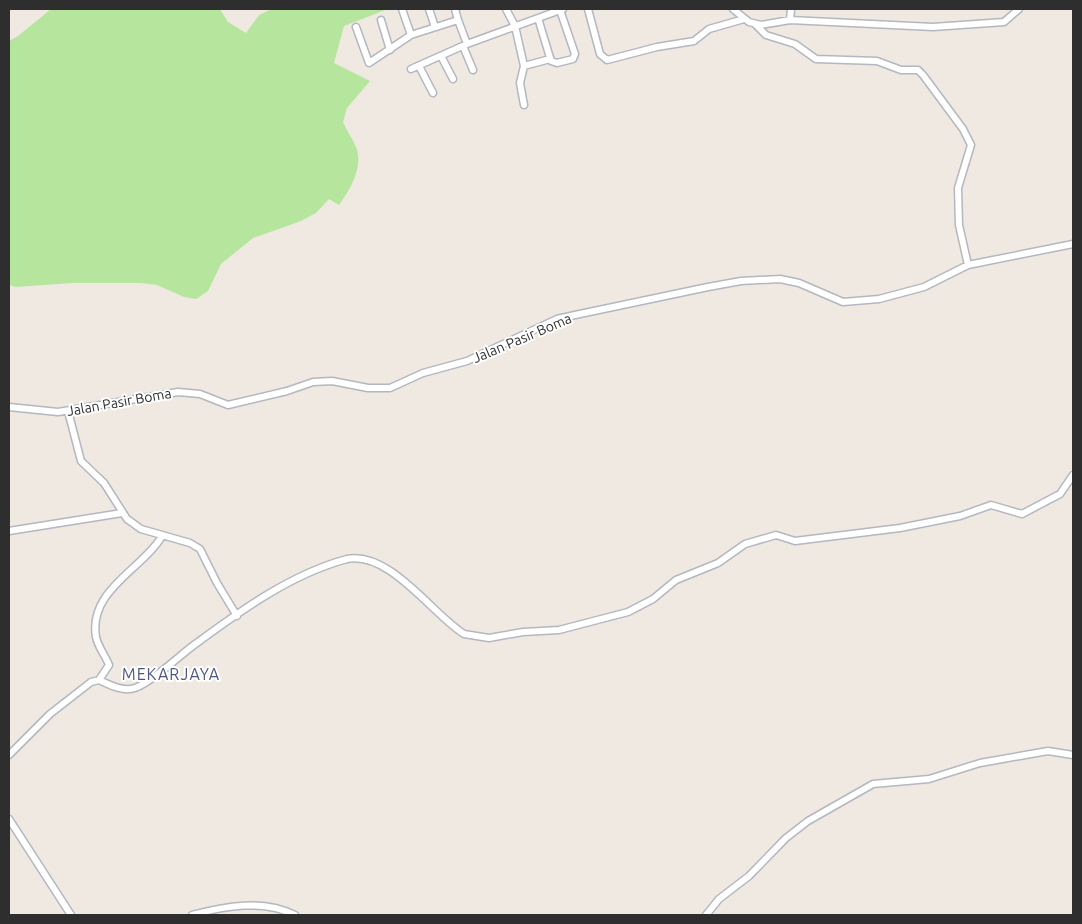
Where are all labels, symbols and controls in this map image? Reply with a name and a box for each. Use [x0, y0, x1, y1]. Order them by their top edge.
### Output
street label: Jalan Pasir Boma [470, 310, 574, 366]
street label: Jalan Pasir Boma [65, 385, 173, 419]
district label: MEKARJAYA [122, 665, 220, 683]

